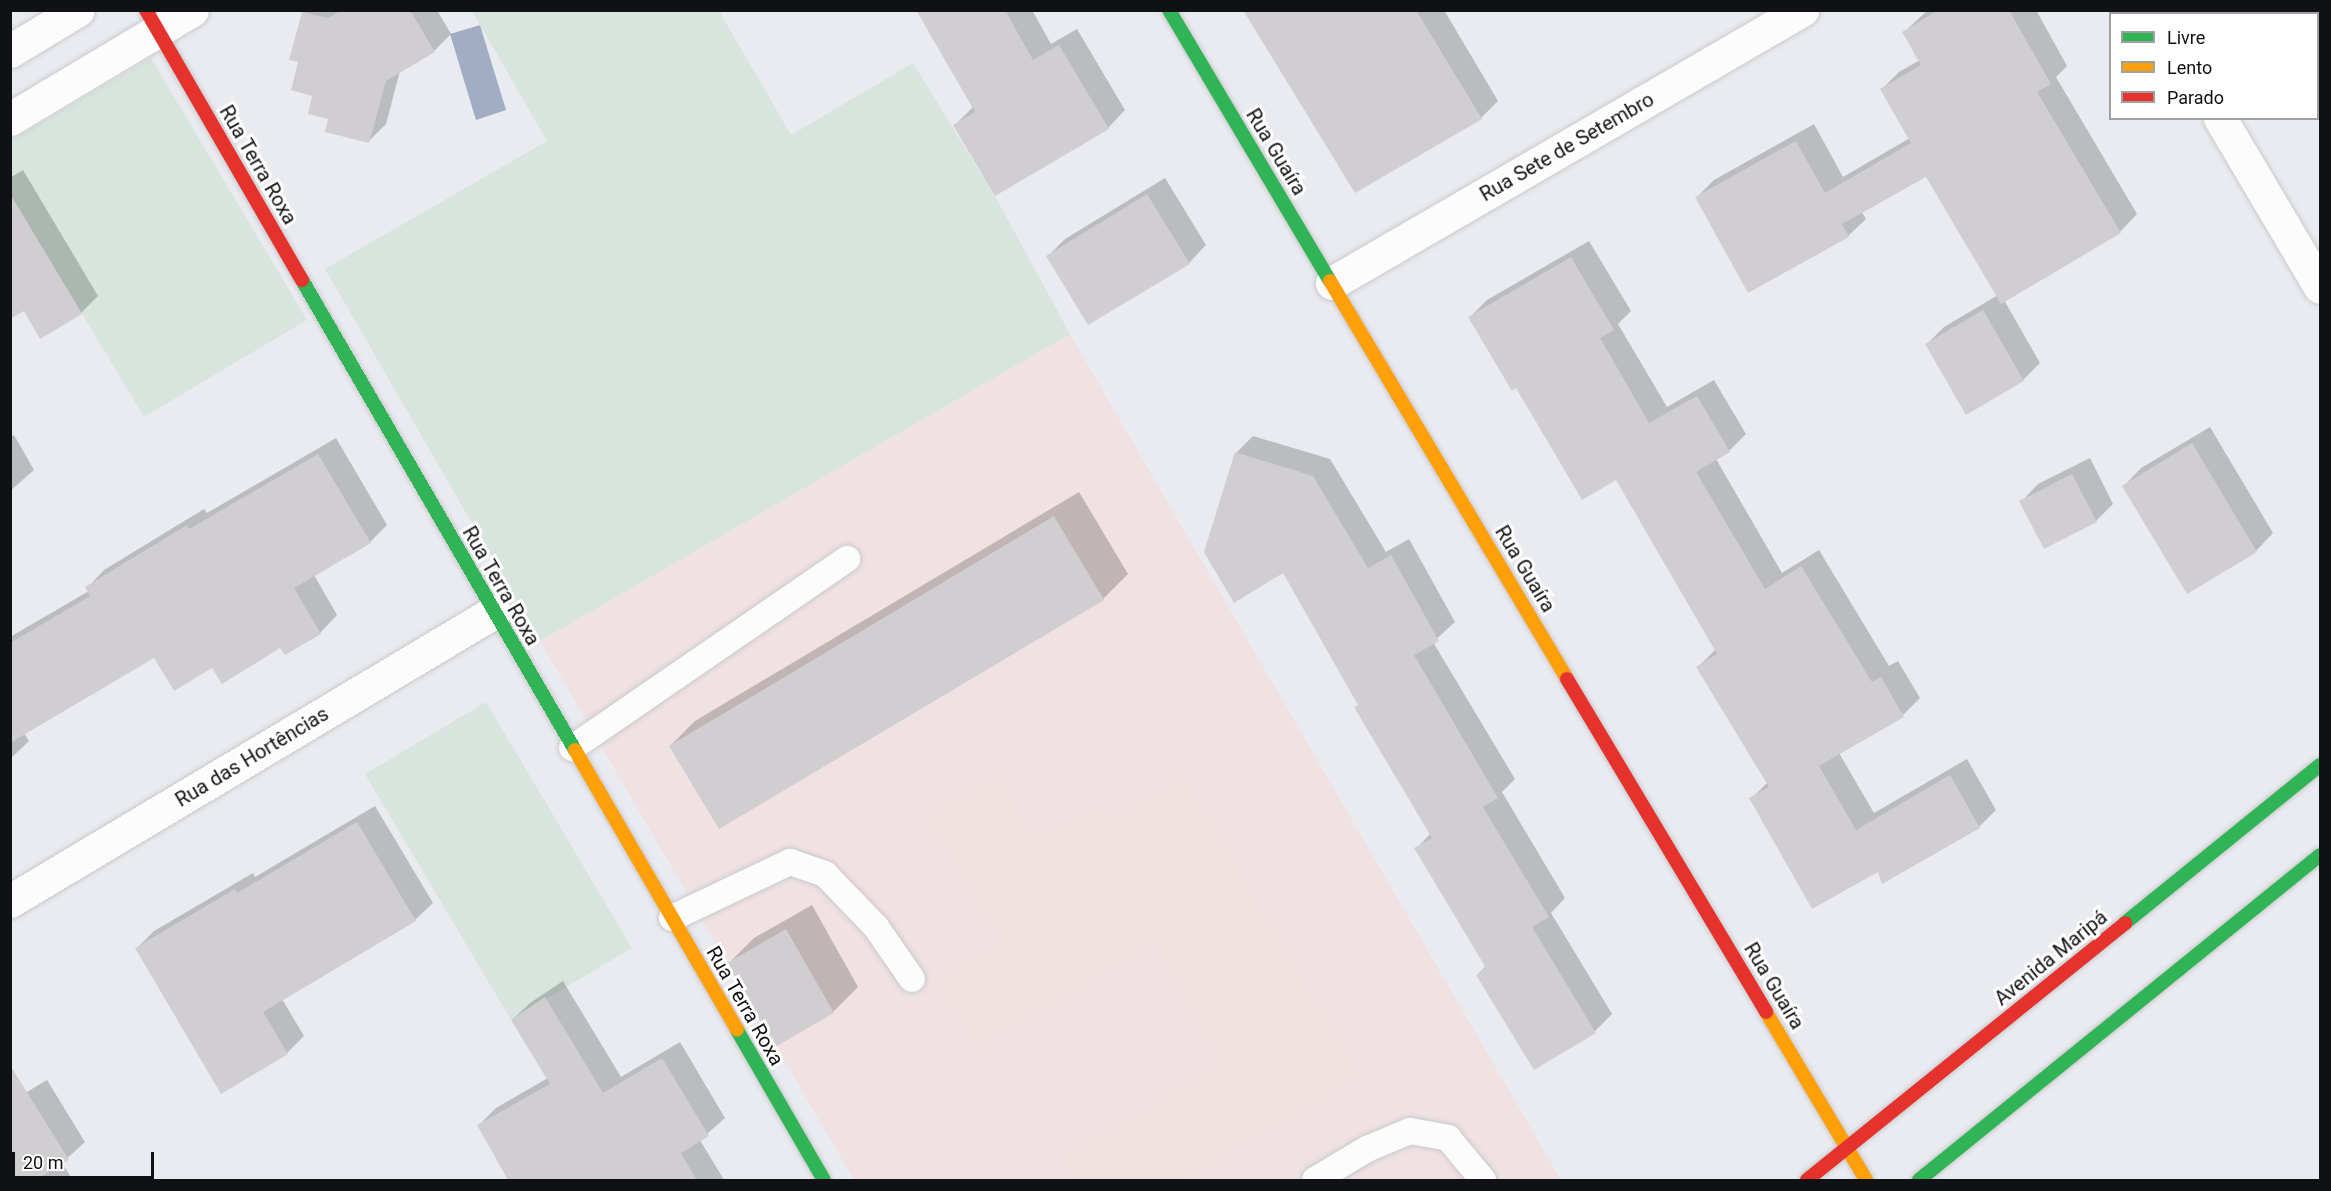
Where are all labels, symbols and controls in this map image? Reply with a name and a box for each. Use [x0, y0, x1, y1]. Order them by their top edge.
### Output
legend [2109, 12, 2319, 120]
text: Livre [2167, 27, 2205, 48]
text: Lento [2167, 57, 2212, 78]
street label: Rua Sete de Setembro [1476, 87, 1658, 207]
text: Parado [2167, 87, 2224, 108]
street label: Rua Terra Roxa [214, 101, 302, 229]
street label: Rua Guaíra [1241, 104, 1311, 200]
street label: Rua Guaíra [1490, 521, 1560, 617]
street label: Rua Terra Roxa [457, 522, 545, 650]
street label: Rua das Hortências [171, 702, 333, 812]
street label: Avenida Maripá [1990, 905, 2112, 1011]
street label: Rua Guaíra [1739, 938, 1809, 1034]
street label: Rua Terra Roxa [701, 942, 789, 1070]
scale bar [15, 1140, 158, 1178]
text: 20 m [23, 1152, 63, 1173]

